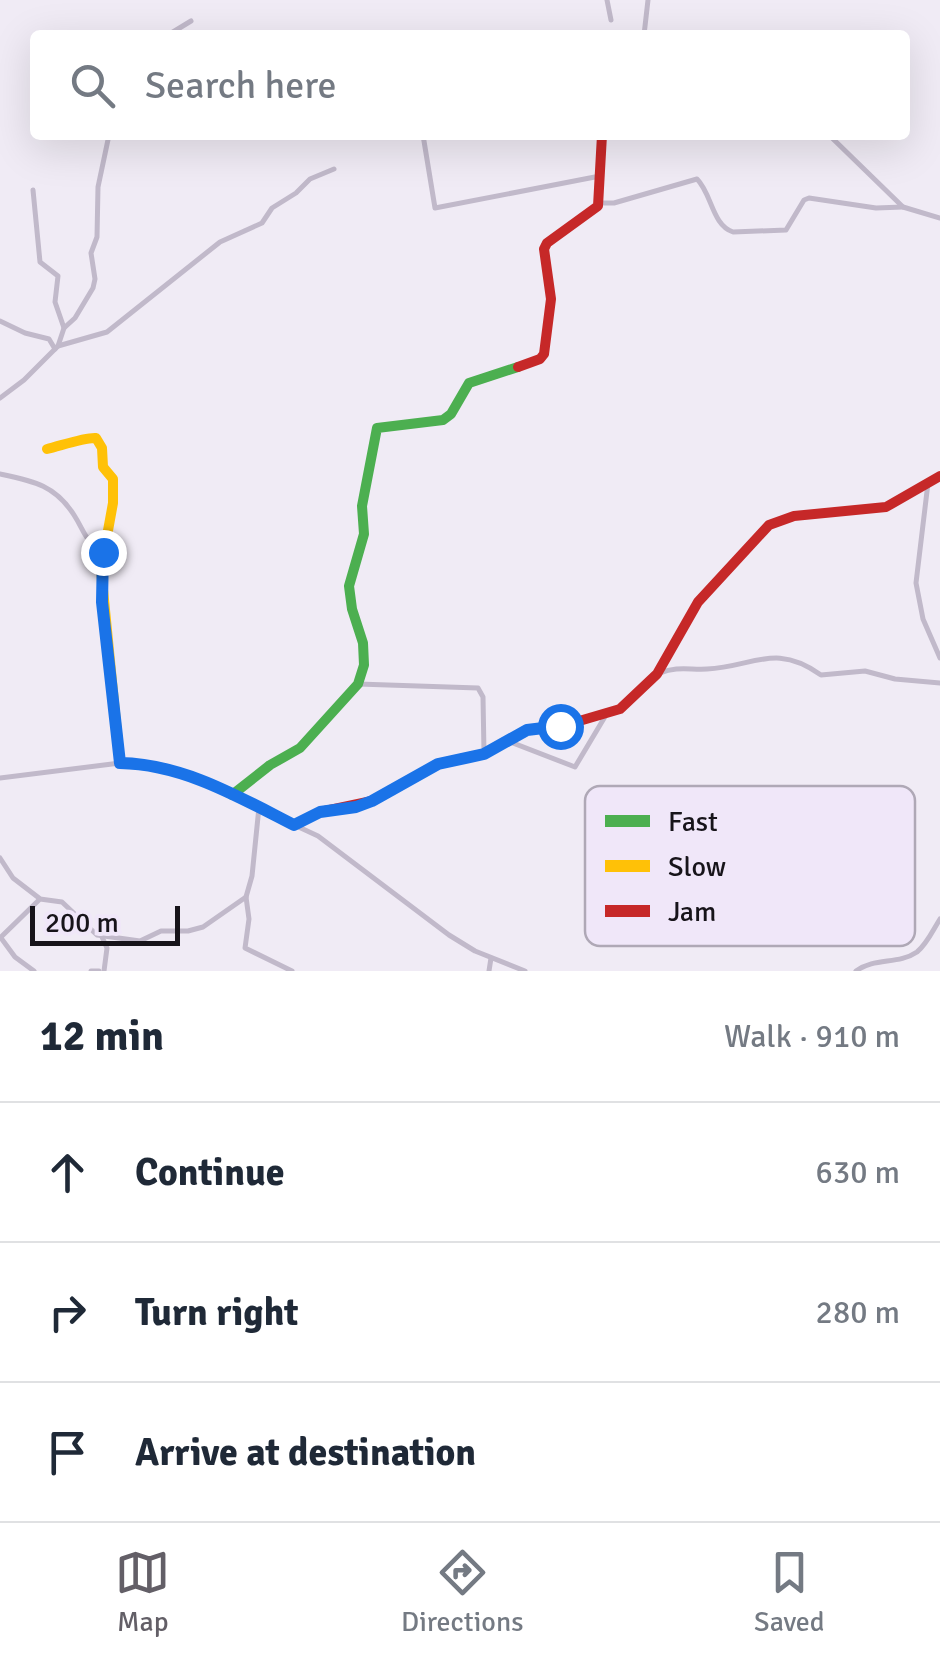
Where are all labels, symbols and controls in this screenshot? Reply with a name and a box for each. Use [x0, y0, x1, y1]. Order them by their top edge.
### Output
search box [30, 30, 910, 140]
icon: search [65, 58, 120, 113]
text: Search here [145, 62, 337, 109]
route end [81, 530, 127, 576]
route start [538, 704, 584, 750]
legend [585, 786, 915, 946]
text: Fast [668, 805, 718, 839]
text: Slow [668, 850, 726, 884]
text: Jam [668, 895, 716, 929]
scale bar [30, 901, 180, 946]
text: 200 m [45, 906, 119, 940]
text: 12 min [40, 1011, 164, 1062]
text: Walk · 910 m [724, 1017, 900, 1056]
icon: ahead [40, 1145, 95, 1200]
text: Continue [135, 1149, 285, 1196]
text: 630 m [816, 1153, 900, 1192]
icon: right [40, 1285, 95, 1340]
text: Turn right [135, 1289, 299, 1336]
text: 280 m [816, 1293, 900, 1332]
icon: arrive [40, 1425, 95, 1480]
text: Arrive at destination [135, 1429, 476, 1476]
tab: Map [115, 1545, 170, 1639]
tab: Directions [401, 1545, 523, 1639]
tab: Saved [754, 1545, 825, 1639]

